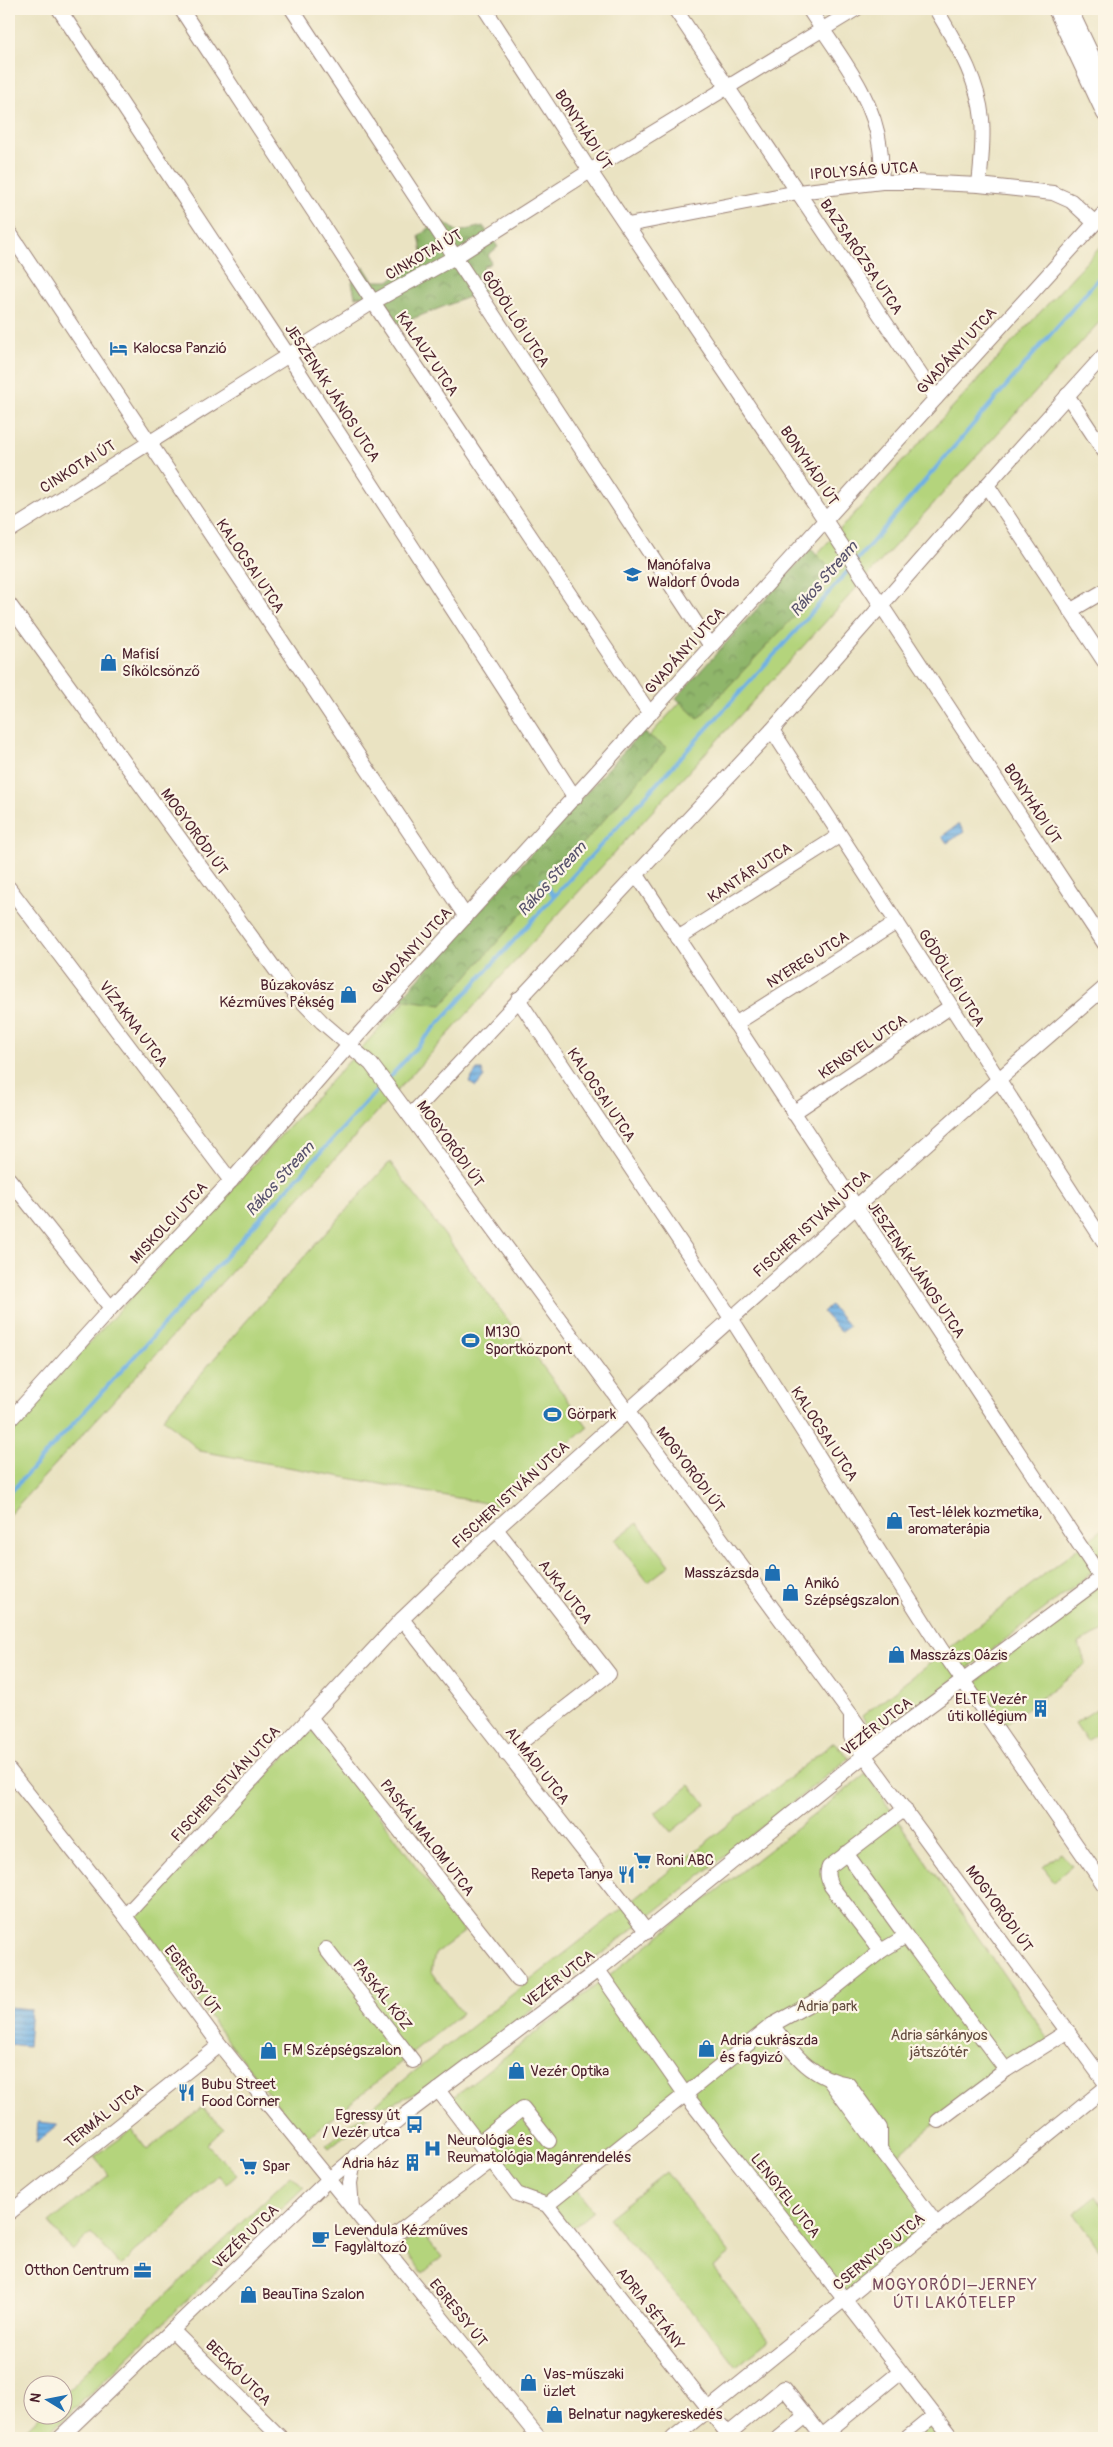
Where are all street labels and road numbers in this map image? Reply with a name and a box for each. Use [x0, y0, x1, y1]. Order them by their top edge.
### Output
street label: BONYHÁDI ÚT [550, 86, 616, 174]
street label: IPOLYSÁG UTCA [809, 158, 919, 184]
street label: BAZSARÓZSA UTCA [815, 196, 907, 318]
street label: CINKOTAI ÚT [382, 225, 466, 285]
street label: GÖDÖLLŐI UTCA [477, 267, 553, 371]
street label: GVADÁNYI UTCA [913, 303, 1001, 398]
street label: KALAUZ UTCA [392, 308, 462, 400]
street label: JESZENÁK JÁNOS UTCA [280, 320, 384, 466]
street label: BONYHÁDI ÚT [775, 423, 843, 509]
street label: CINKOTAI ÚT [37, 436, 119, 498]
street label: KALOCSAI UTCA [212, 515, 289, 617]
street label: GVADÁNYI UTCA [641, 603, 729, 698]
street label: BONYHÁDI ÚT [999, 760, 1065, 848]
street label: MOGYORÓDI ÚT [156, 785, 232, 879]
street label: KANTÁR UTCA [704, 839, 796, 907]
street label: GVADÁNYI UTCA [368, 903, 456, 998]
street label: GÖDÖLLŐI UTCA [913, 926, 989, 1030]
street label: NYEREG UTCA [763, 927, 853, 993]
street label: VÍZAKNA UTCA [95, 977, 172, 1071]
street label: KENGYEL UTCA [815, 1010, 911, 1084]
street label: KALOCSAI UTCA [563, 1044, 640, 1146]
street label: MOGYORÓDI ÚT [412, 1097, 488, 1191]
street label: FISCHER ISTVÁN UTCA [749, 1166, 875, 1282]
street label: MISKOLCI UTCA [126, 1178, 212, 1268]
street label: JESZENÁK JÁNOS UTCA [863, 1198, 969, 1342]
street label: KALOCSAI UTCA [786, 1383, 862, 1485]
street label: MOGYORÓDI ÚT [652, 1423, 728, 1517]
street label: FISCHER ISTVÁN UTCA [448, 1437, 574, 1553]
street label: AJKA UTCA [534, 1556, 596, 1628]
street label: VEZÉR UTCA [838, 1693, 916, 1761]
street label: FISCHER ISTVÁN UTCA [167, 1722, 285, 1846]
street label: ALMÁDI UTCA [501, 1723, 573, 1809]
street label: PASKÁLMALOM UTCA [376, 1776, 479, 1900]
street label: MOGYORÓDI ÚT [961, 1862, 1037, 1956]
street label: EGRESSY ÚT [160, 1942, 224, 2018]
street label: VEZÉR UTCA [519, 1946, 599, 2012]
street label: PASKÁL KÖZ [348, 1956, 416, 2034]
street label: TERMÁL UTCA [61, 2079, 147, 2153]
street label: LENGYEL UTCA [746, 2150, 824, 2242]
street label: VEZÉR UTCA [209, 2201, 283, 2273]
street label: CSERNYUS UTCA [829, 2209, 929, 2295]
street label: ADRIA SÉTÁNY [612, 2264, 688, 2354]
street label: EGRESSY ÚT [425, 2275, 491, 2351]
street label: BECKÓ UTCA [201, 2336, 275, 2410]

